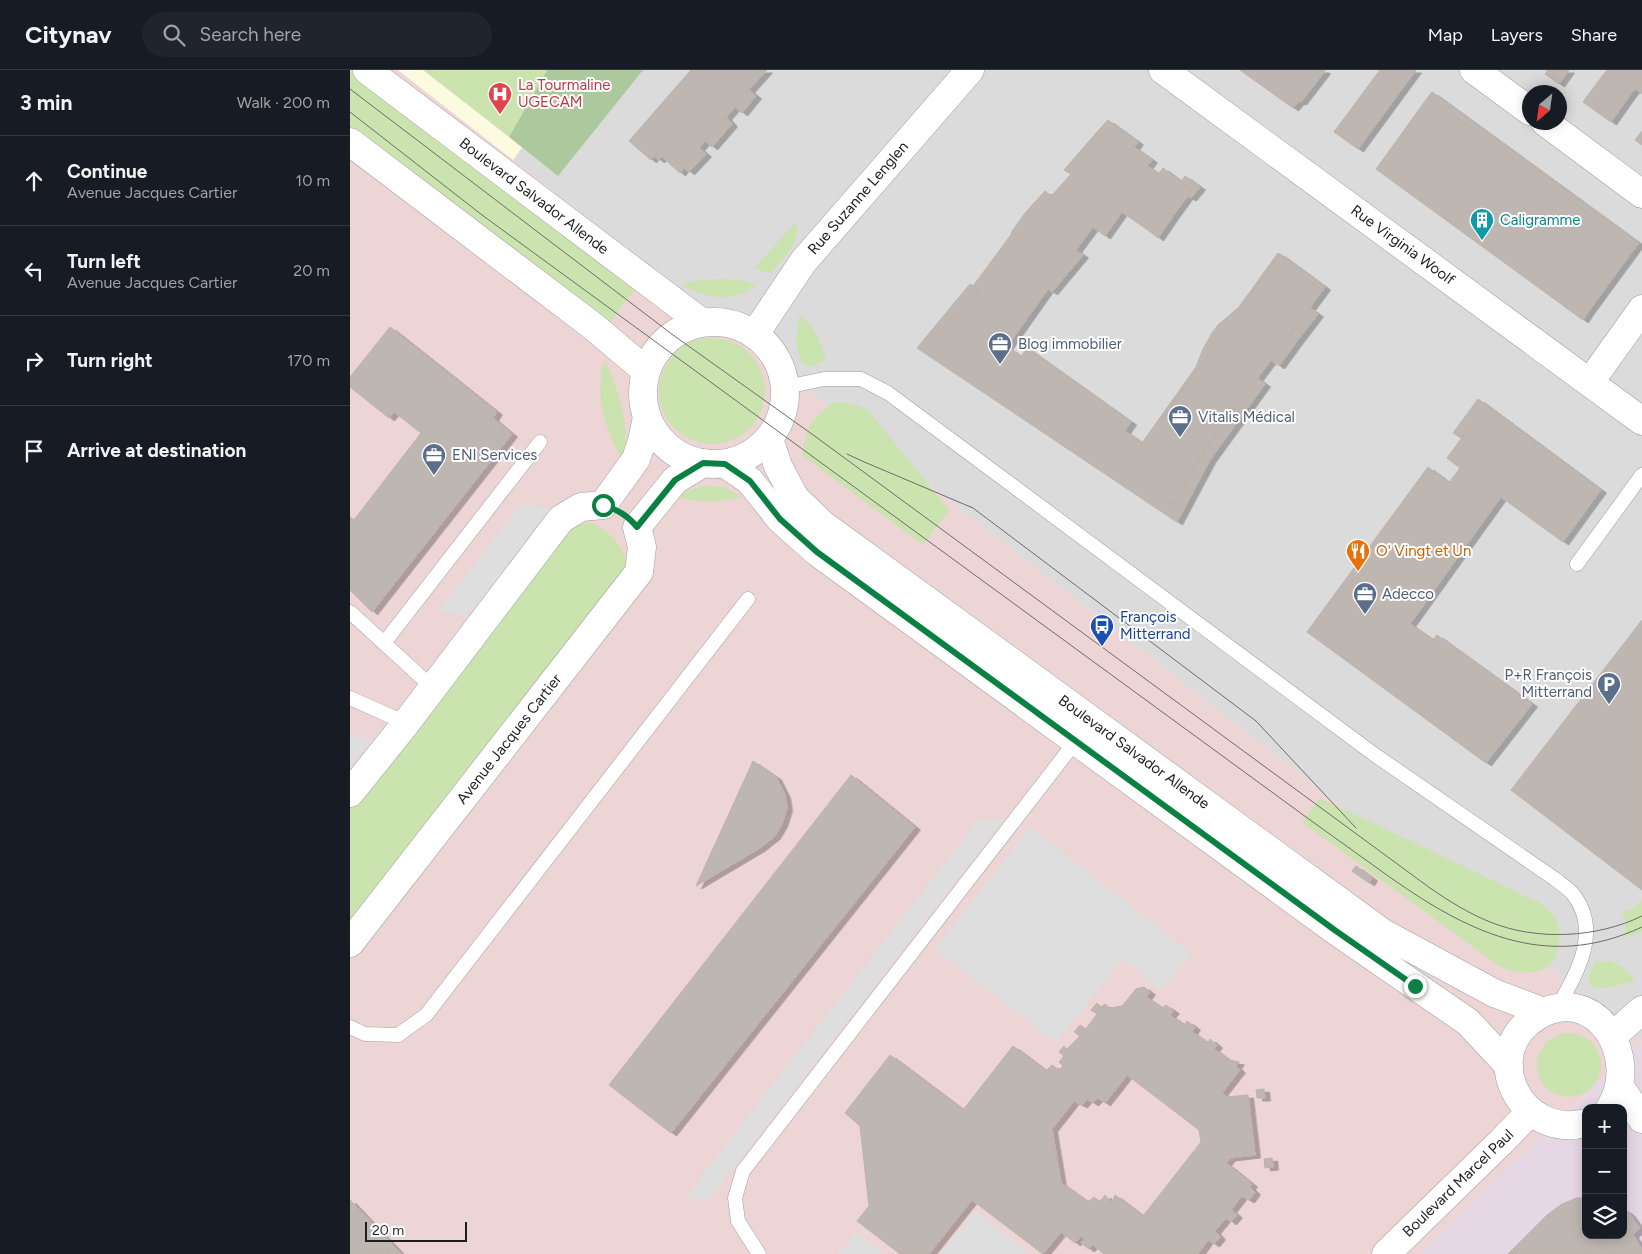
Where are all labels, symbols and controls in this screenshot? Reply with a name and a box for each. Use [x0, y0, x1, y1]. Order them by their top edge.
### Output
search box [142, 12, 492, 57]
text: Citynav [25, 20, 112, 49]
icon: search [160, 21, 188, 49]
text: Search here [200, 23, 301, 46]
text: Map [1428, 24, 1463, 46]
text: Layers [1491, 24, 1543, 46]
text: Share [1571, 24, 1617, 46]
place label: La Tourmaline UGECAM [518, 76, 610, 111]
hospital icon: La Tourmaline UGECAM [487, 81, 513, 115]
north arrow [1522, 85, 1567, 130]
text: 3 min [20, 90, 72, 115]
text: Walk · 200 m [237, 93, 330, 112]
street label: Boulevard Salvador Allende [456, 134, 612, 258]
street label: Rue Suzanne Lenglen [804, 138, 912, 258]
text: Continue [67, 160, 147, 183]
icon: ahead [20, 167, 48, 195]
text: 10 m [296, 171, 330, 190]
text: Avenue Jacques Cartier [67, 183, 237, 202]
street label: Rue Virginia Woolf [1348, 201, 1459, 289]
building icon: Caligramme [1469, 207, 1495, 241]
place label: Caligramme [1500, 211, 1581, 229]
text: Turn left [67, 250, 141, 273]
icon: left [20, 257, 48, 285]
text: 20 m [293, 261, 330, 280]
text: Avenue Jacques Cartier [67, 273, 237, 292]
office icon: Blog immobilier [987, 331, 1013, 365]
place label: Blog immobilier [1018, 335, 1122, 353]
icon: right [20, 347, 48, 375]
text: Turn right [67, 349, 153, 372]
text: 170 m [287, 351, 330, 370]
office icon: Vitalis Médical [1167, 404, 1193, 438]
place label: Vitalis Médical [1198, 408, 1295, 426]
icon: arrive [20, 437, 48, 465]
text: Arrive at destination [67, 439, 246, 462]
office icon: ENI Services [421, 442, 447, 476]
place label: ENI Services [452, 446, 537, 464]
route start [592, 494, 615, 517]
restaurant icon: O' Vingt et Un [1345, 538, 1371, 572]
place label: O' Vingt et Un [1376, 542, 1471, 560]
office icon: Adecco [1352, 581, 1378, 615]
place label: Adecco [1382, 585, 1434, 603]
place label: François Mitterrand [1120, 608, 1191, 643]
bus stop icon: François Mitterrand [1089, 613, 1115, 647]
place label: P+R François Mitterrand [1505, 666, 1592, 701]
street label: Avenue Jacques Cartier [453, 670, 565, 808]
parking icon: P+R François Mitterrand [1596, 671, 1622, 705]
street label: Boulevard Salvador Allende [1055, 691, 1213, 813]
route end [1404, 975, 1427, 998]
map controls [1582, 1104, 1627, 1239]
button: + [1582, 1104, 1627, 1149]
street label: Boulevard Marcel Paul [1399, 1125, 1517, 1241]
button: − [1582, 1149, 1627, 1194]
button: layers [1582, 1194, 1627, 1239]
scale bar [365, 1219, 468, 1242]
text: 20 m [372, 1222, 404, 1239]

